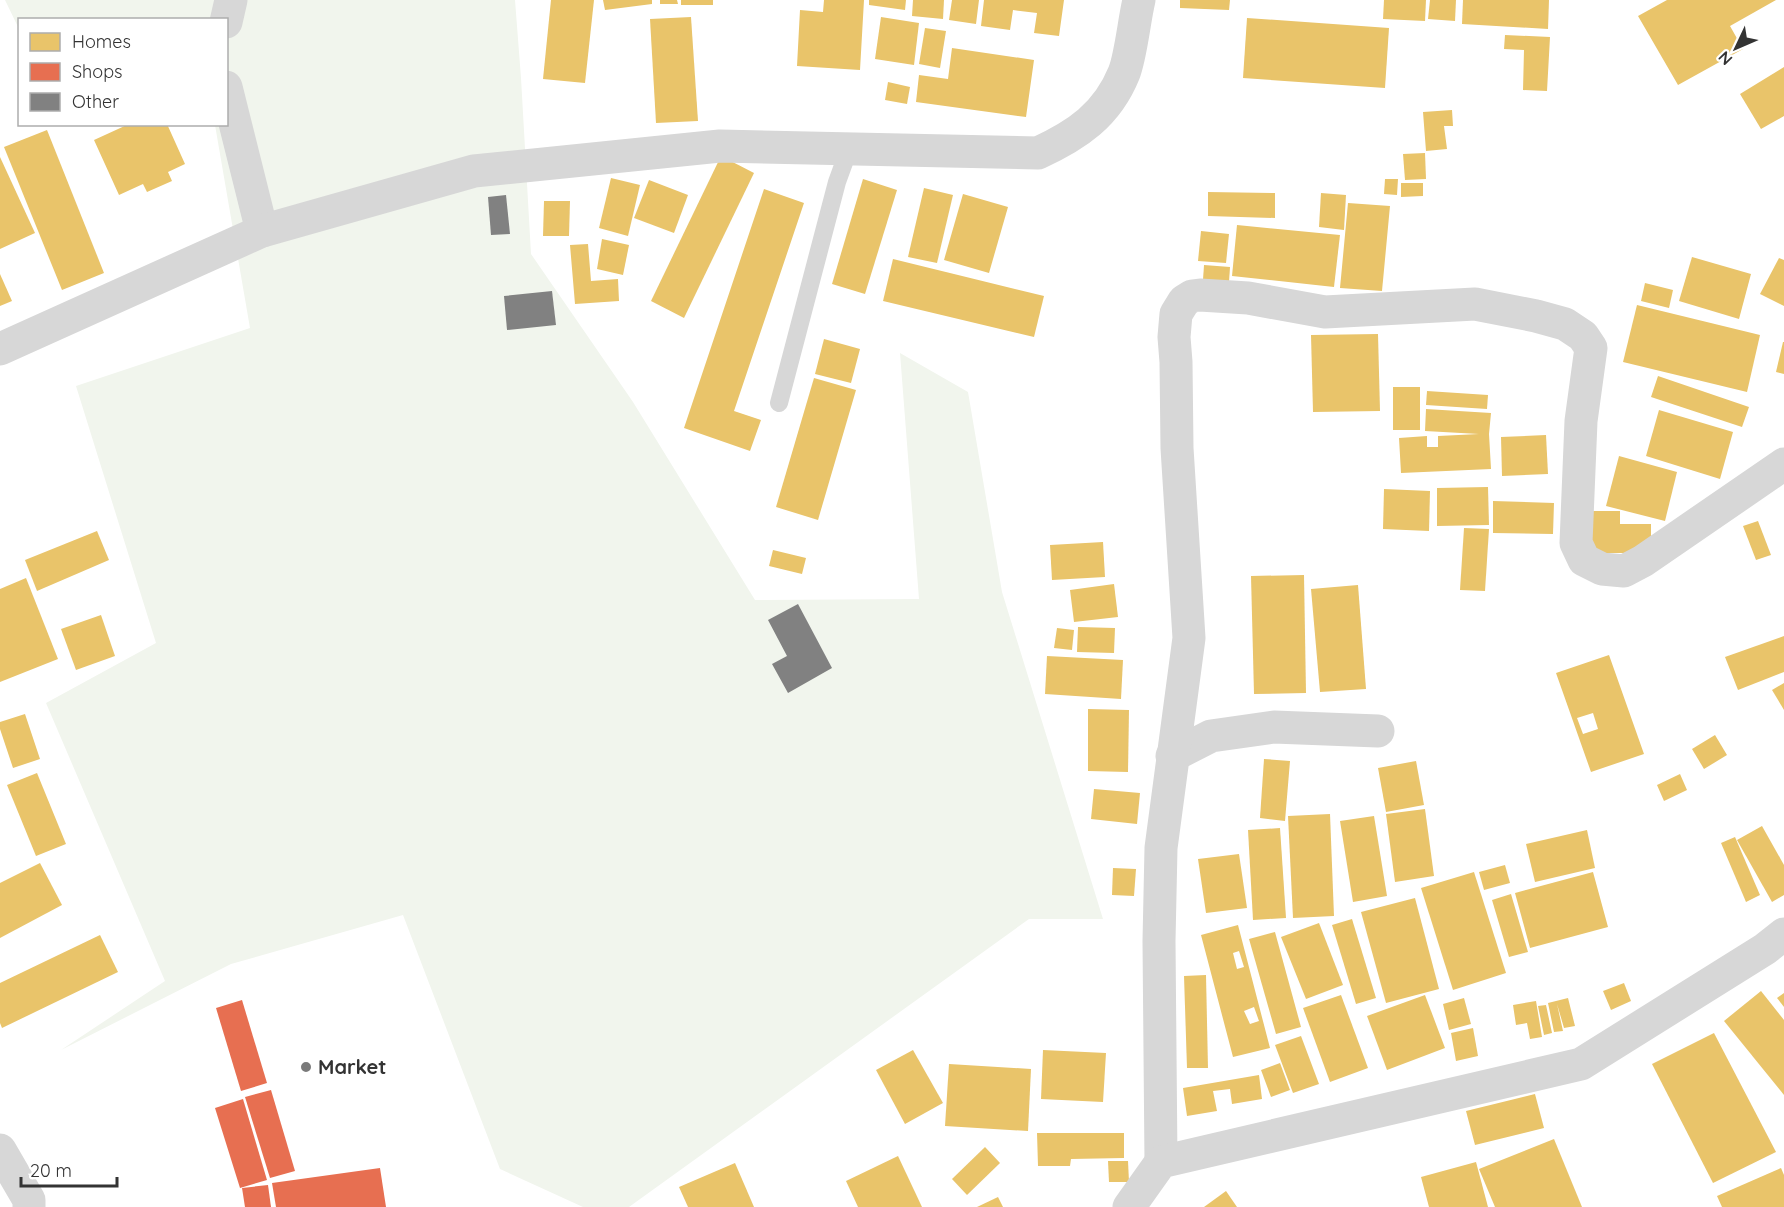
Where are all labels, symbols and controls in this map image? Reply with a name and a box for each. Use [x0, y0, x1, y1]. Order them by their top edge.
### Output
legend [18, 18, 228, 126]
north arrow [1706, 18, 1766, 78]
text: Homes [72, 30, 131, 53]
text: N [1714, 47, 1736, 70]
text: Shops [72, 60, 123, 83]
text: Other [72, 90, 119, 113]
place label: Market [318, 1054, 387, 1079]
marker: Market [299, 1060, 313, 1074]
scale bar [21, 1150, 117, 1188]
text: 20 m [30, 1159, 72, 1182]

